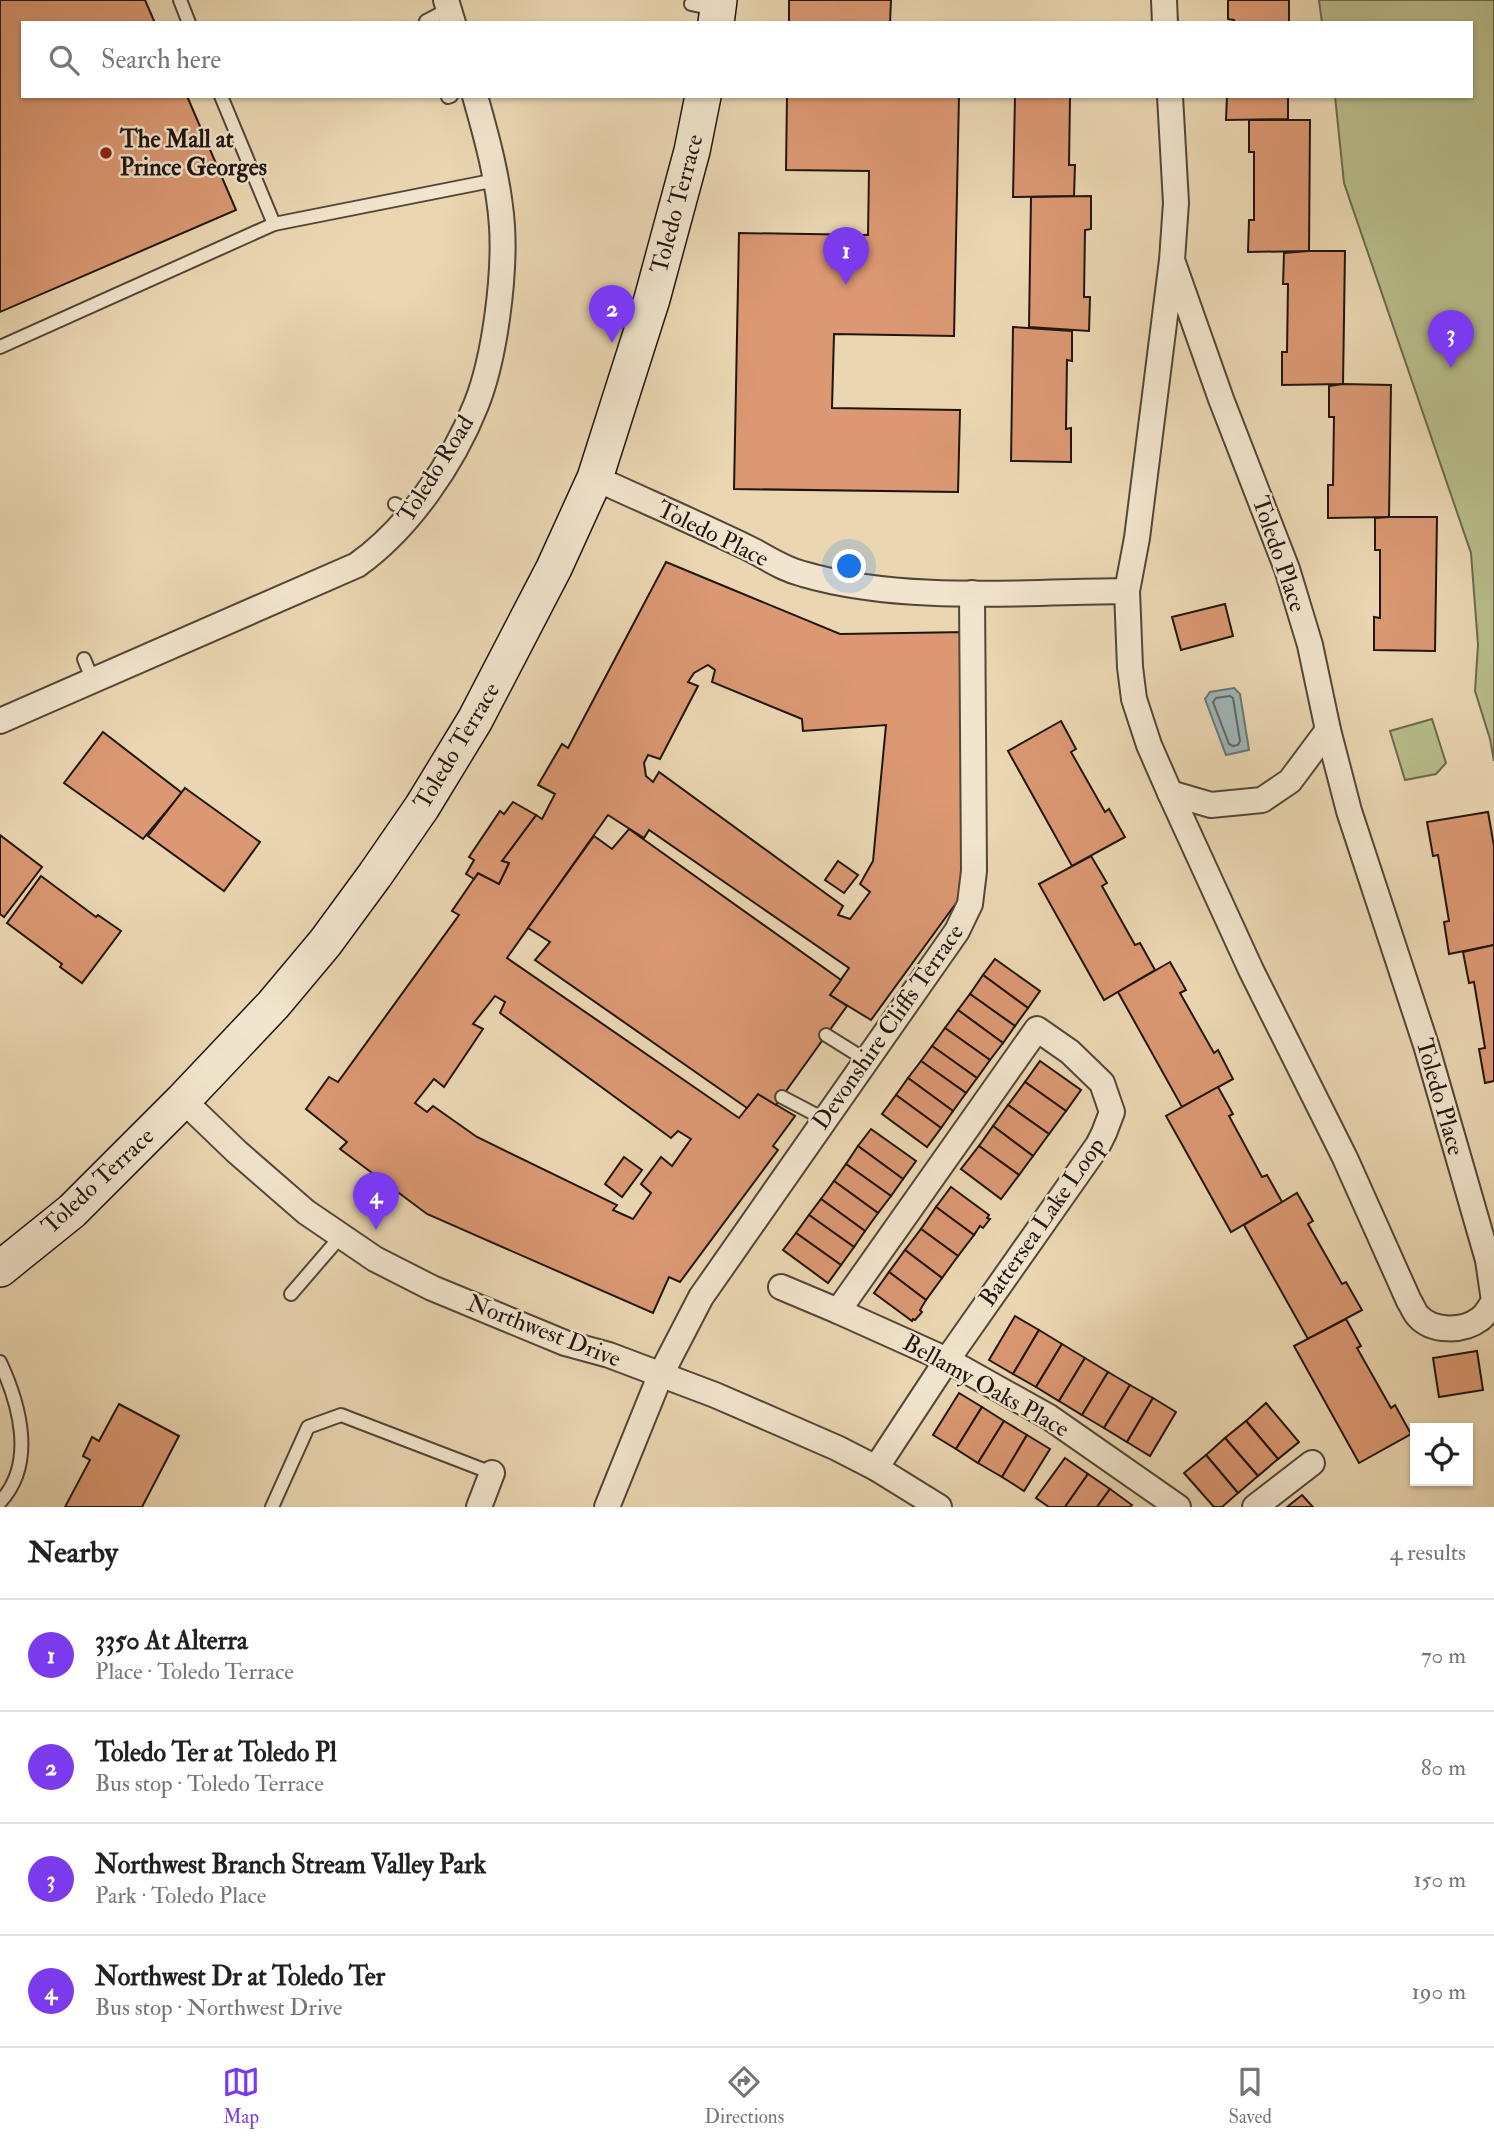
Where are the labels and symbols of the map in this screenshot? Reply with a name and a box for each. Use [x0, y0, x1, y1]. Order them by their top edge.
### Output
place label: The Mall at Prince Georges [119, 124, 267, 183]
street label: Toledo Terrace [644, 131, 710, 277]
marker: The Mall at Prince Georges [98, 145, 114, 161]
pin: 1 [823, 227, 869, 285]
pin: 2 [589, 285, 635, 343]
pin: 3 [1428, 310, 1474, 368]
street label: Toledo Road [391, 409, 481, 528]
street label: Toledo Place [1245, 492, 1313, 616]
street label: Toledo Place [652, 494, 774, 574]
your location [832, 549, 866, 583]
street label: Toledo Terrace [407, 677, 507, 815]
street label: Devonshire Cliffs Terrace [805, 918, 971, 1136]
street label: Toledo Place [1409, 1035, 1471, 1159]
street label: Toledo Terrace [35, 1121, 161, 1241]
street label: Battersea Lake Loop [972, 1131, 1112, 1313]
pin: 4 [353, 1172, 399, 1230]
street label: Northwest Drive [463, 1287, 625, 1375]
street label: Bellamy Oaks Place [897, 1327, 1075, 1445]

